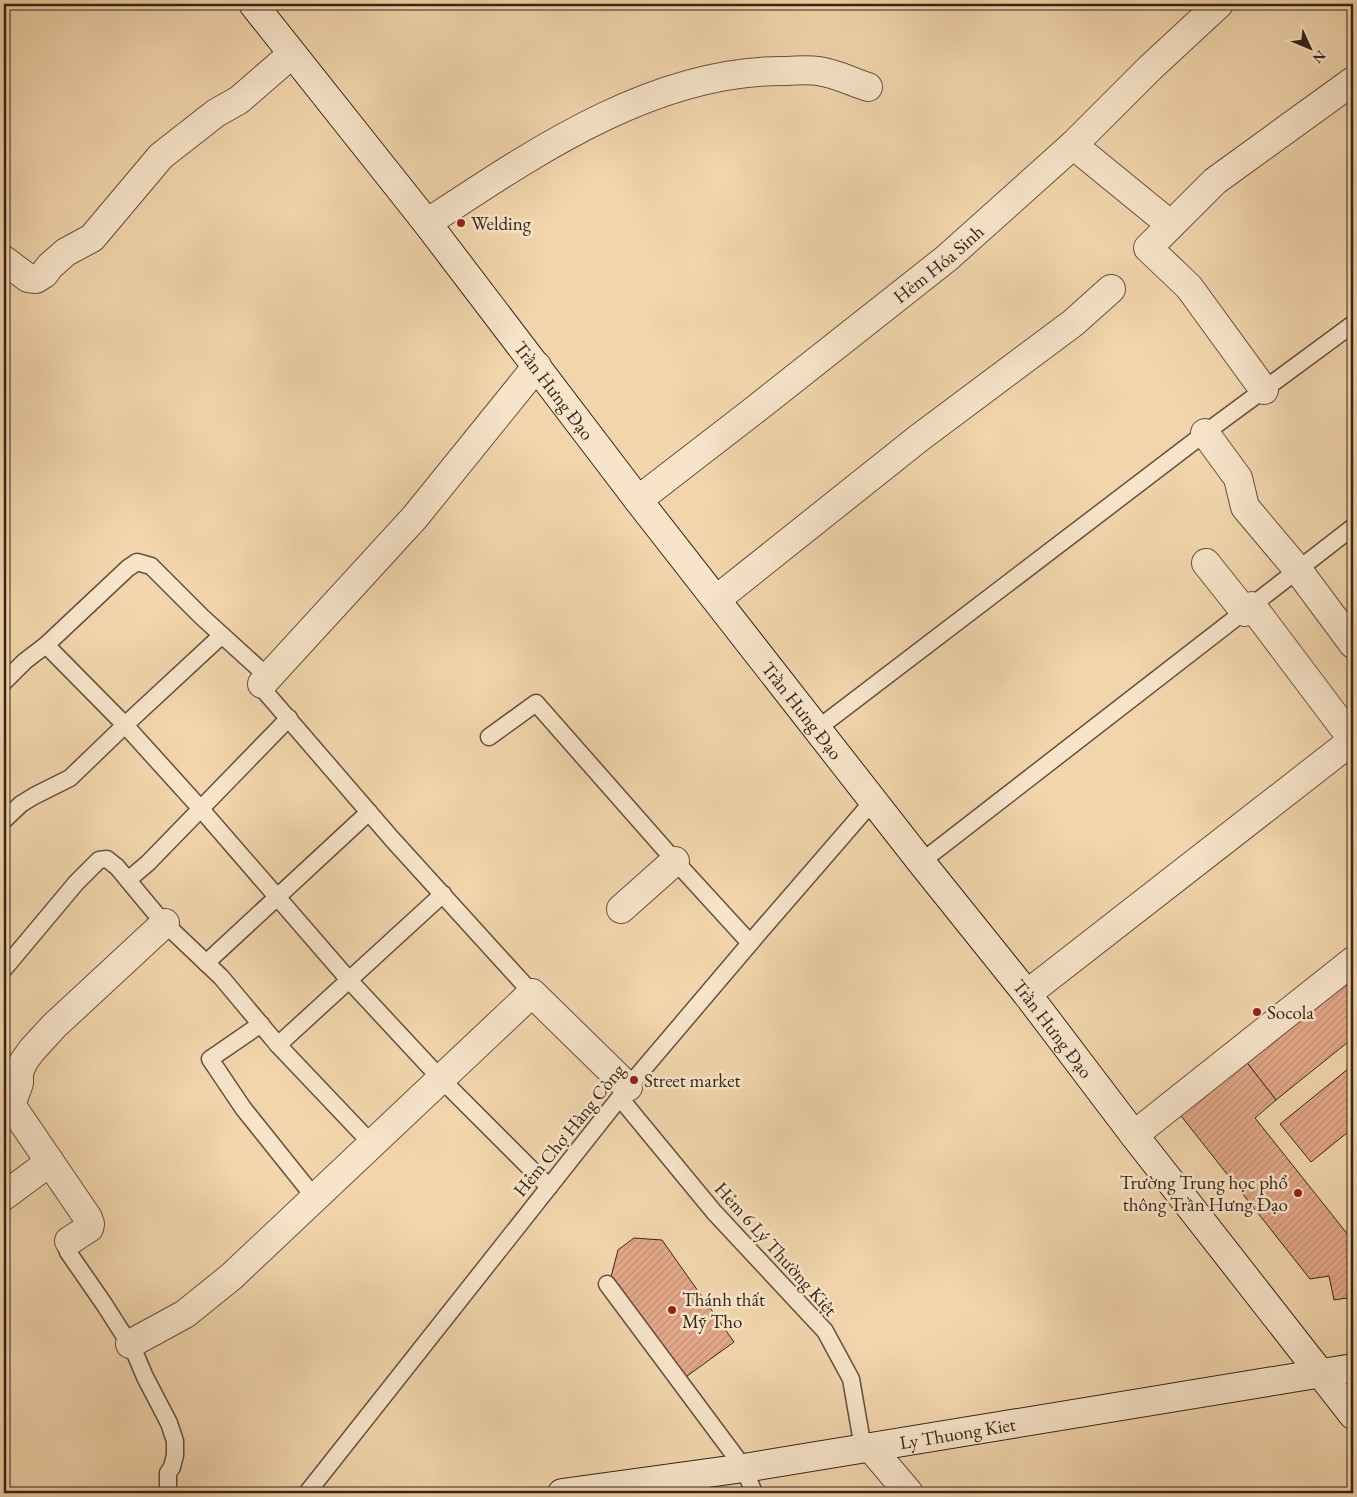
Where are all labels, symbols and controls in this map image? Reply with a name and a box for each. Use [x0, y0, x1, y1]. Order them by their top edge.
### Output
north arrow [1284, 22, 1334, 72]
text: N [1308, 47, 1330, 68]
place label: Welding [471, 211, 532, 236]
marker: Welding [455, 217, 467, 229]
street label: Hẻm Hóa Sinh [888, 219, 989, 309]
street label: Trần Hưng Đạo [509, 336, 600, 445]
street label: Trần Hưng Đạo [756, 656, 849, 765]
street label: Trần Hưng Đạo [1007, 974, 1099, 1083]
place label: Socola [1267, 1000, 1314, 1025]
marker: Socola [1251, 1006, 1263, 1018]
street label: Hẻm Chợ Hàng Còng [508, 1058, 631, 1202]
place label: Street market [644, 1068, 741, 1093]
marker: Street market [628, 1074, 640, 1086]
place label: Trường Trung học phổ thông Trần Hưng Đạo [1120, 1170, 1288, 1217]
street label: Hẻm 6 Lý Thường Kiệt [709, 1177, 843, 1321]
marker: Trường Trung học phổ thông Trần Hưng Đạo [1292, 1187, 1304, 1199]
place label: Thánh thất Mỹ Tho [682, 1287, 765, 1334]
marker: Thánh thất Mỹ Tho [666, 1304, 678, 1316]
street label: Ly Thuong Kiet [897, 1411, 1017, 1455]

